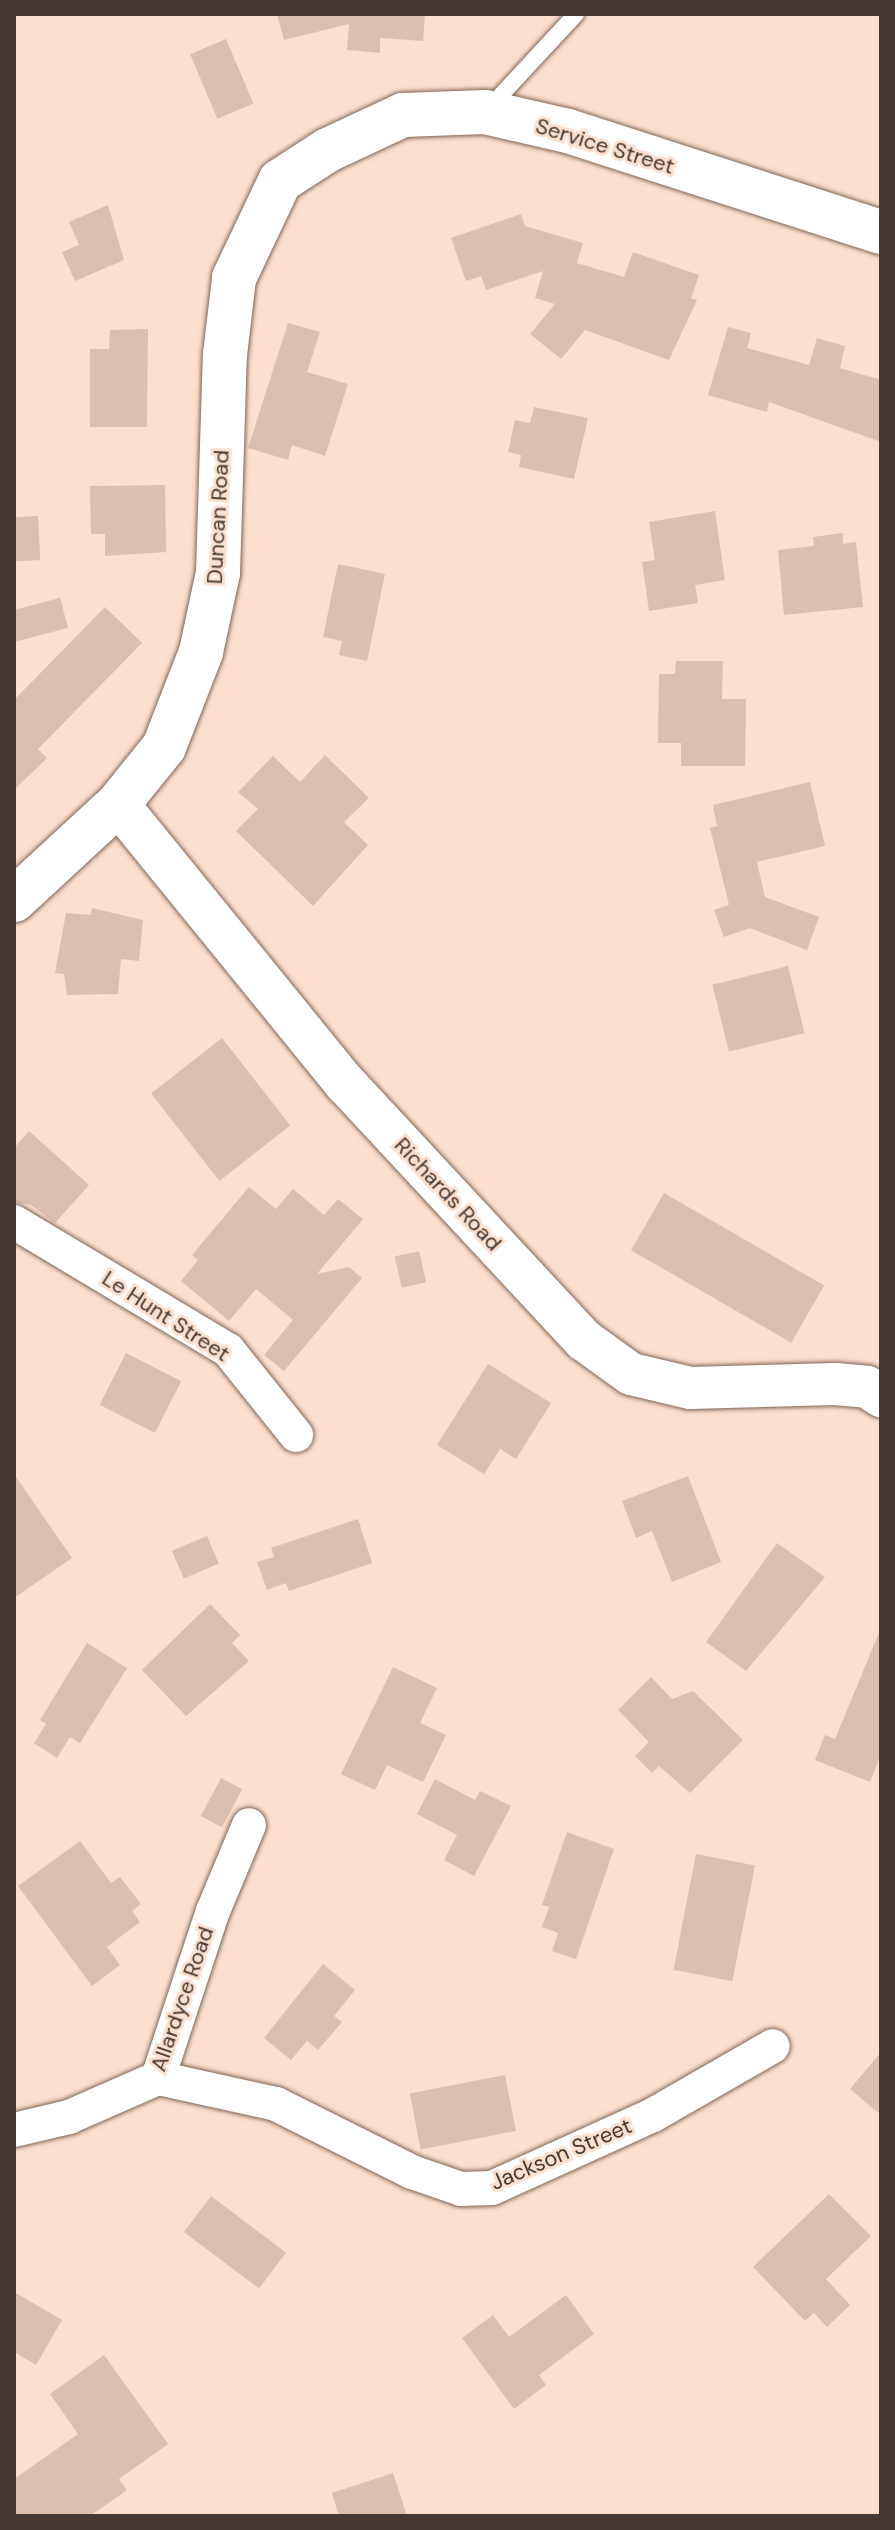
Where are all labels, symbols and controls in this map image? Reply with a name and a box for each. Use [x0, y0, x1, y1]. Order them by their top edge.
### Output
street label: Service Street [533, 112, 677, 180]
street label: Duncan Road [201, 449, 235, 585]
street label: Richards Road [389, 1132, 507, 1256]
street label: Le Hunt Street [97, 1265, 235, 1367]
street label: Allardyce Road [145, 1923, 219, 2075]
street label: Jackson Street [486, 2112, 636, 2196]

